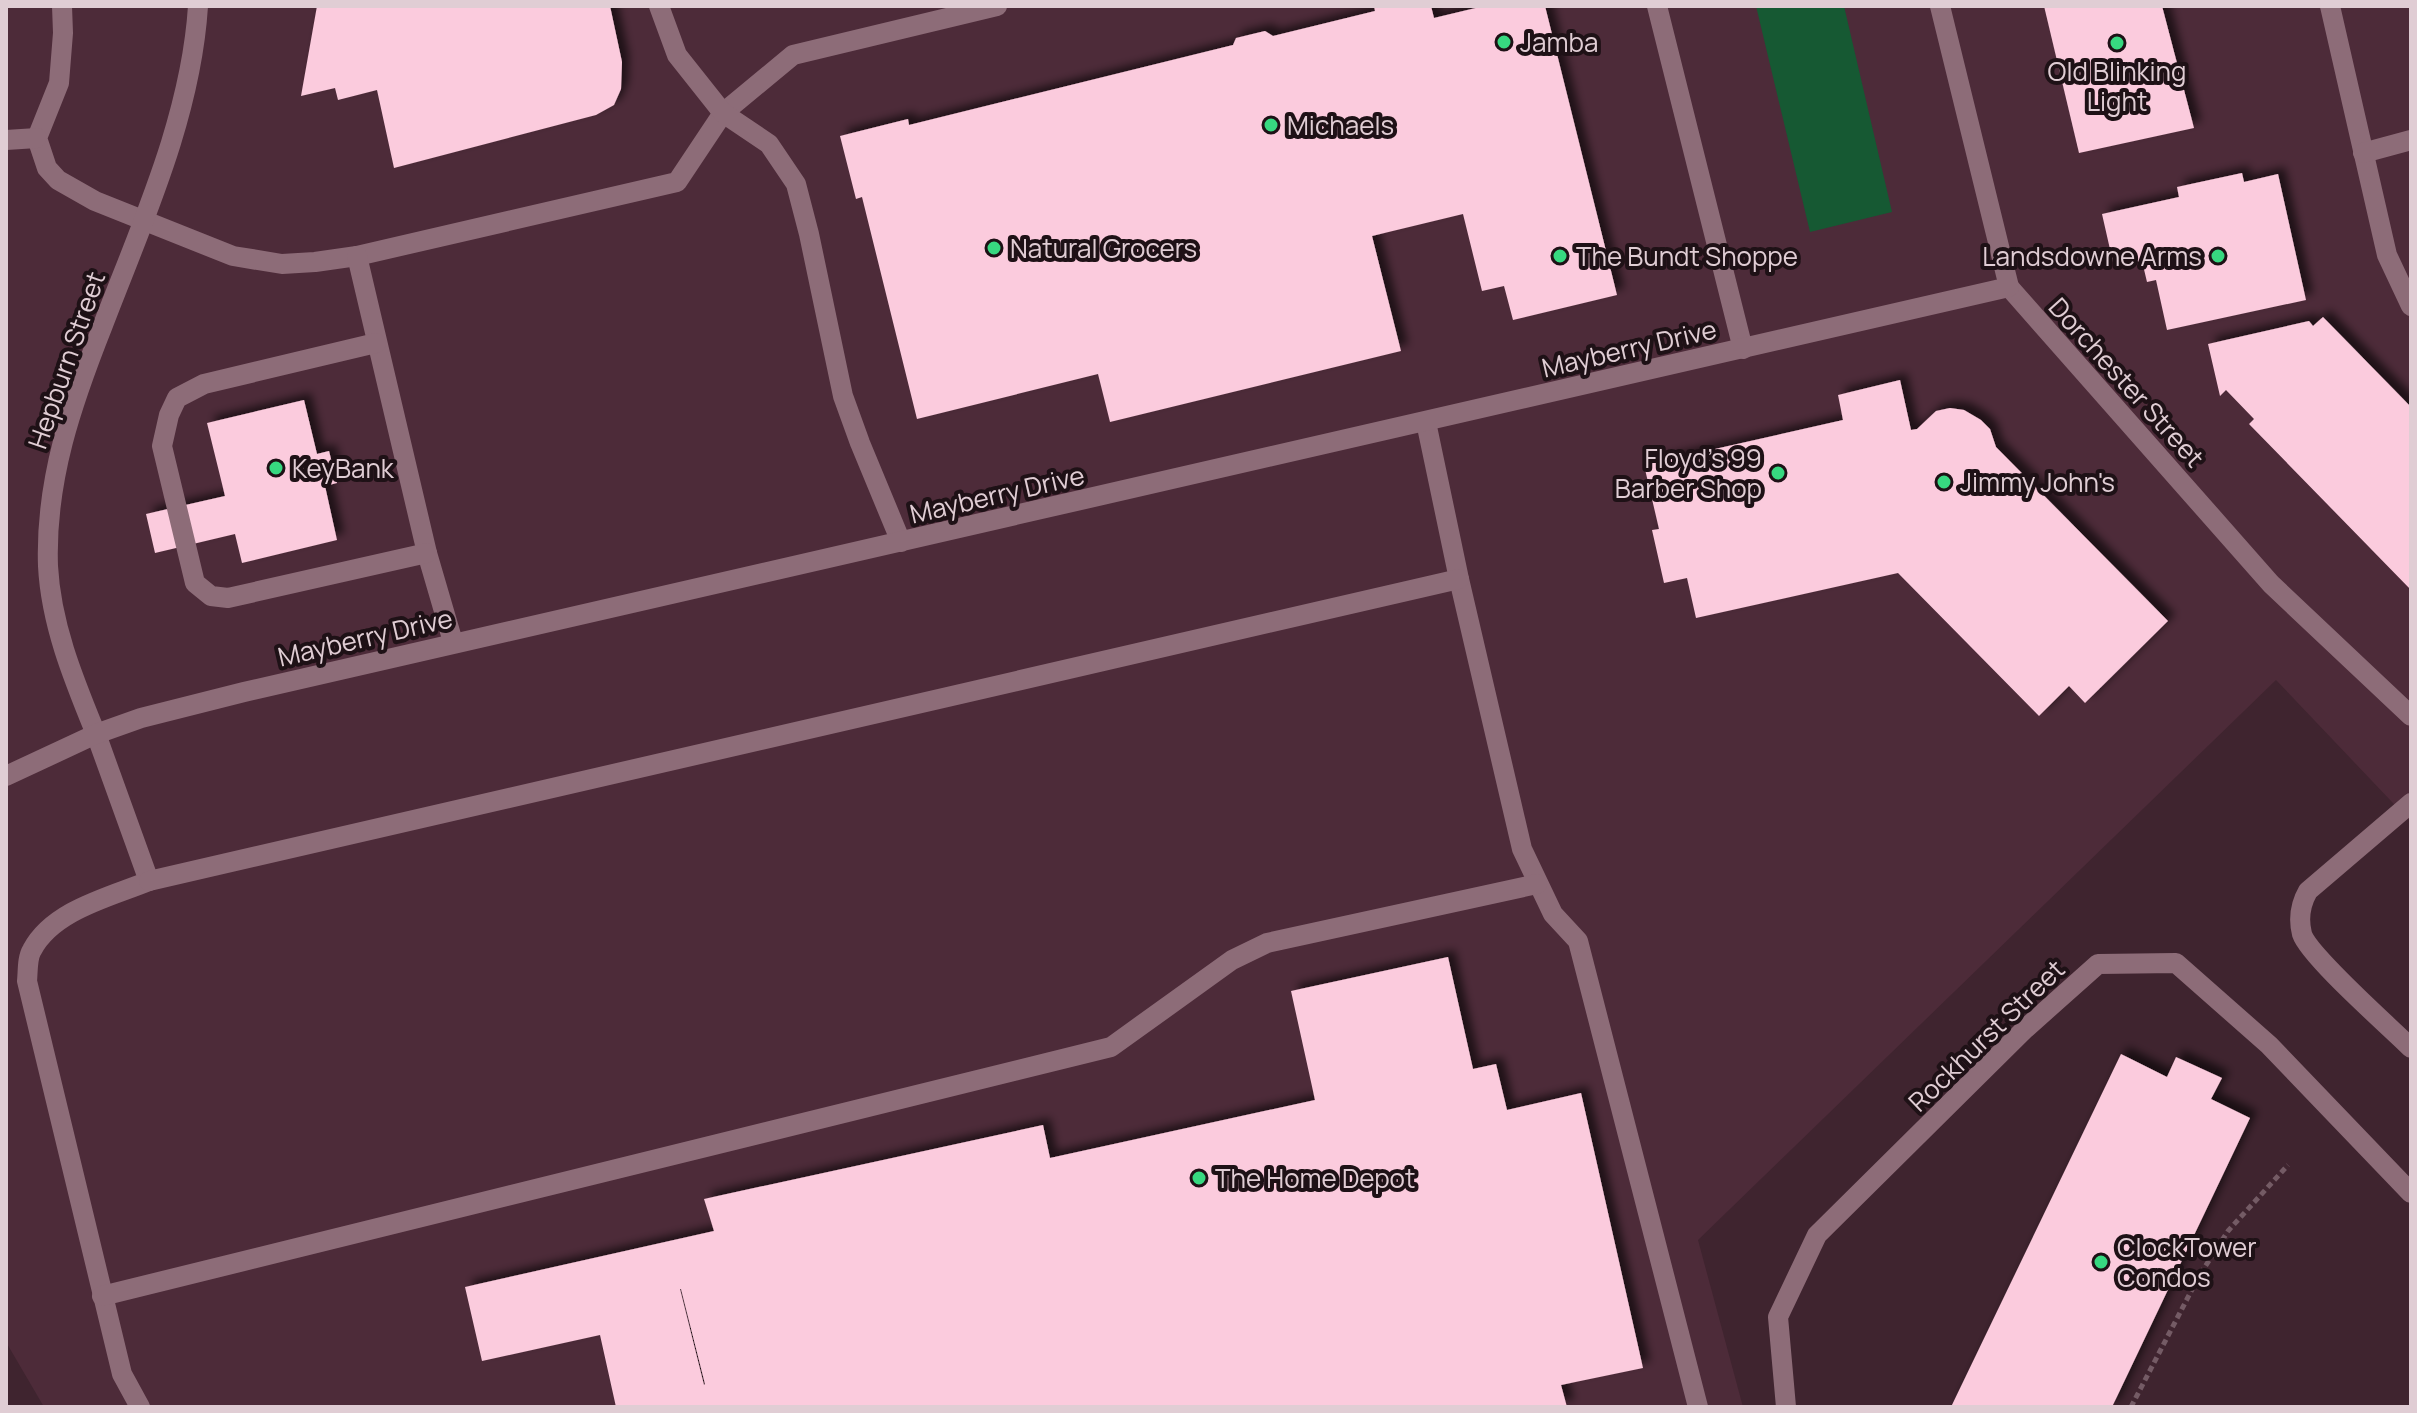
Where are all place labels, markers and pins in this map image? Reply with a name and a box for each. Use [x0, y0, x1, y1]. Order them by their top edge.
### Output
place label: Jamba [1520, 24, 1598, 60]
marker: Jamba [1495, 33, 1513, 51]
marker: Old Blinking Light [2108, 34, 2126, 52]
place label: Old Blinking Light [2048, 53, 2186, 119]
place label: Michaels [1287, 107, 1394, 143]
marker: Michaels [1262, 116, 1280, 134]
place label: Natural Grocers [1010, 230, 1197, 266]
place label: The Bundt Shoppe [1576, 238, 1798, 274]
place label: Landsdowne Arms [1982, 238, 2202, 274]
marker: Natural Grocers [985, 239, 1003, 257]
marker: The Bundt Shoppe [1551, 247, 1569, 265]
marker: Landsdowne Arms [2209, 247, 2227, 265]
place label: Floyd's 99 Barber Shop [1615, 440, 1762, 506]
place label: KeyBank [292, 450, 395, 486]
marker: KeyBank [267, 459, 285, 477]
marker: Floyd's 99 Barber Shop [1769, 464, 1787, 482]
place label: Jimmy John's [1960, 464, 2115, 500]
marker: Jimmy John's [1935, 473, 1953, 491]
place label: The Home Depot [1215, 1160, 1415, 1196]
marker: The Home Depot [1190, 1169, 1208, 1187]
place label: ClockTower Condos [2117, 1229, 2257, 1295]
marker: ClockTower Condos [2092, 1253, 2110, 1271]

